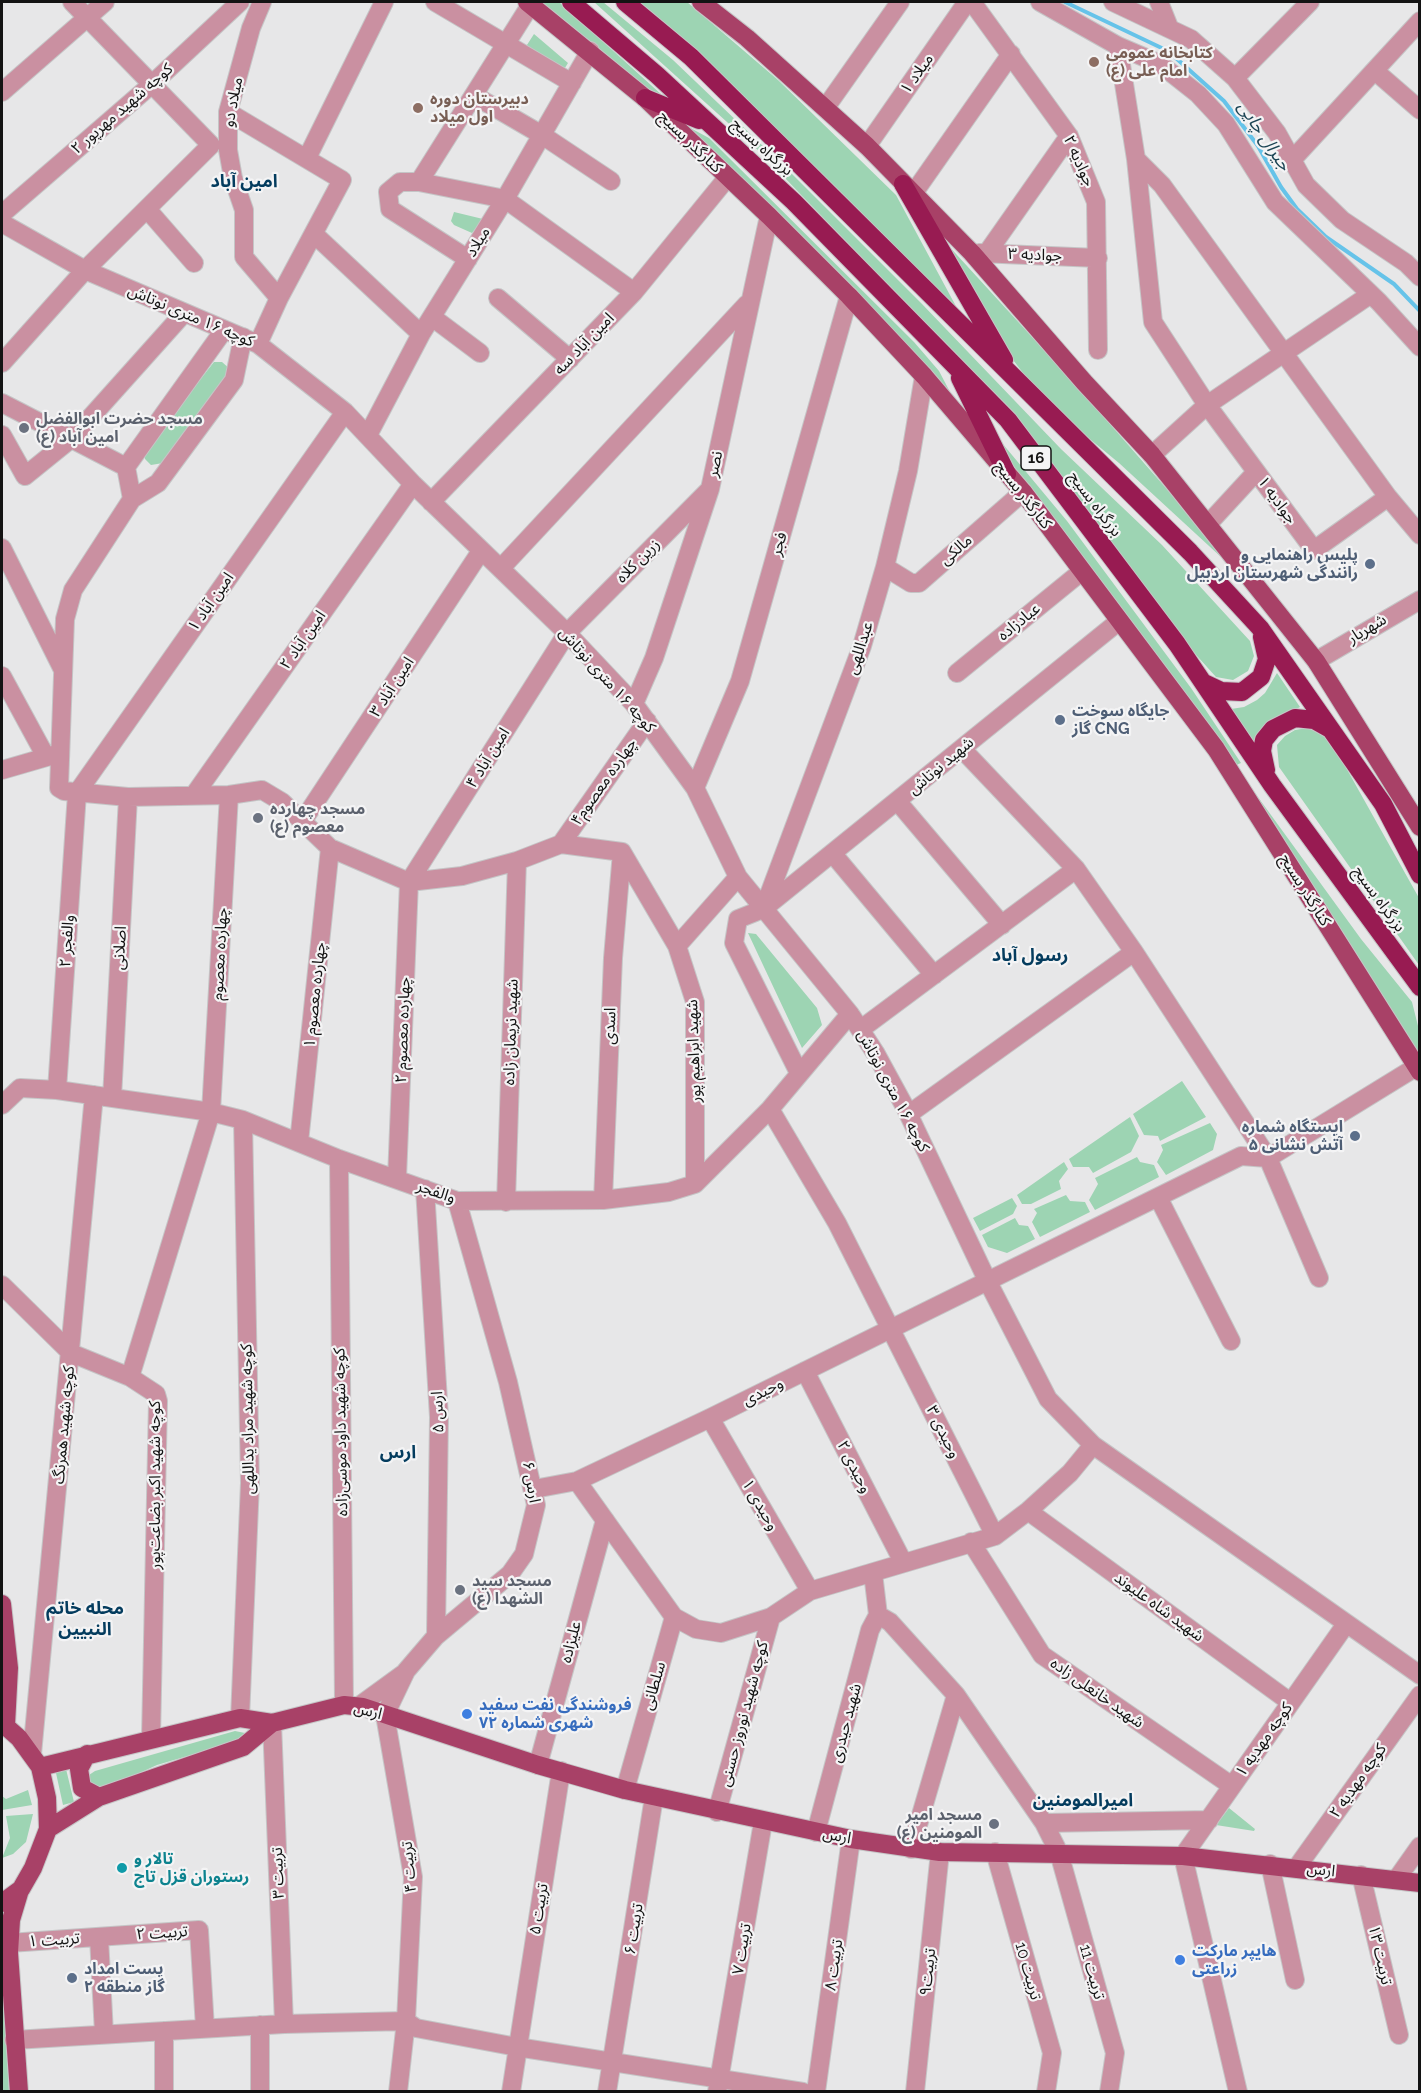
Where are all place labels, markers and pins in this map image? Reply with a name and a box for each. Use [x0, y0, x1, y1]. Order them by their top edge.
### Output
place label: کتابخانه عمومی امام علی (ع) [1106, 43, 1213, 81]
marker: کتابخانه عمومی امام علی (ع) [1087, 55, 1101, 69]
place label: دبیرستان دوره اول میلاد [430, 89, 529, 127]
marker: دبیرستان دوره اول میلاد [411, 101, 425, 115]
place label: مسجد حضرت ابوالفضل (ع) امین آباد [36, 409, 203, 447]
marker: مسجد حضرت ابوالفضل (ع) امین آباد [17, 421, 31, 435]
place label: پلیس راهنمایی و رانندگی شهرستان اردبیل [1187, 545, 1358, 583]
marker: پلیس راهنمایی و رانندگی شهرستان اردبیل [1363, 557, 1377, 571]
place label: جایگاه سوخت گاز CNG [1072, 701, 1169, 739]
marker: جایگاه سوخت گاز CNG [1053, 713, 1067, 727]
place label: مسجد چهارده معصوم (ع) [270, 799, 365, 837]
marker: مسجد چهارده معصوم (ع) [251, 811, 265, 825]
place label: ایستگاه شماره ۵ آتش نشانی [1242, 1117, 1343, 1155]
marker: ایستگاه شماره ۵ آتش نشانی [1348, 1129, 1362, 1143]
place label: مسجد سید الشهدا (ع) [472, 1571, 552, 1609]
marker: مسجد سید الشهدا (ع) [453, 1583, 467, 1597]
place label: فروشندگی نفت سفید شهری شماره ۷۲ [479, 1695, 632, 1733]
marker: فروشندگی نفت سفید شهری شماره ۷۲ [460, 1707, 474, 1721]
place label: مسجد امیر المومنین (ع) [897, 1805, 982, 1843]
marker: مسجد امیر المومنین (ع) [987, 1817, 1001, 1831]
place label: تالار و رستوران قزل تاج [134, 1849, 249, 1887]
marker: تالار و رستوران قزل تاج [115, 1861, 129, 1875]
place label: هایپر مارکت زراعتی [1192, 1941, 1277, 1979]
marker: هایپر مارکت زراعتی [1173, 1953, 1187, 1967]
place label: پست امداد گاز منطقه ۲ [84, 1959, 165, 1997]
marker: پست امداد گاز منطقه ۲ [65, 1971, 79, 1985]

